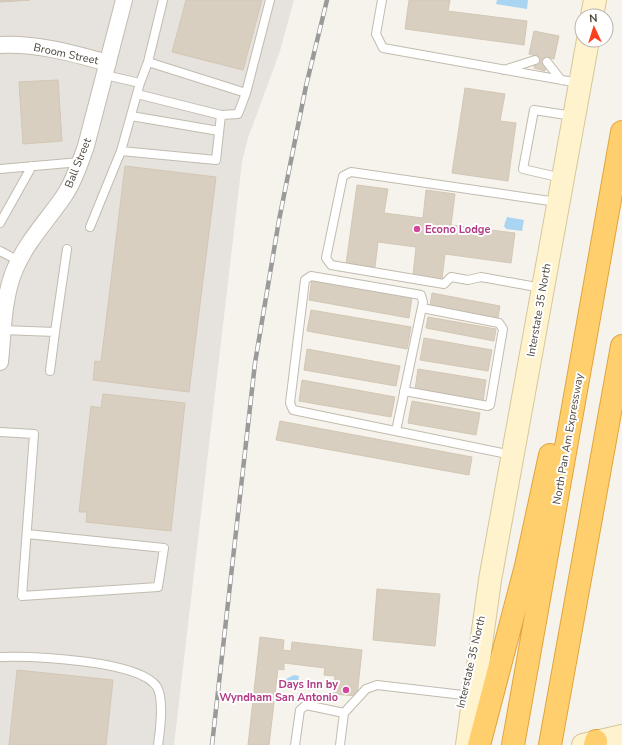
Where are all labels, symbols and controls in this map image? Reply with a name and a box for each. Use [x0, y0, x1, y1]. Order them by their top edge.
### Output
north arrow [574, 8, 614, 48]
text: N [589, 11, 598, 26]
street label: Broom Street [32, 40, 100, 68]
street label: Ball Street [61, 136, 95, 190]
place label: Econo Lodge [425, 222, 490, 237]
marker: Econo Lodge [412, 224, 422, 234]
street label: Interstate 35 North [523, 262, 555, 358]
street label: North Pan Am Expressway [549, 372, 587, 506]
street label: Interstate 35 North [453, 614, 489, 710]
place label: Days Inn by Wyndham San Antonio [219, 677, 338, 705]
marker: Days Inn by Wyndham San Antonio [341, 685, 351, 695]

